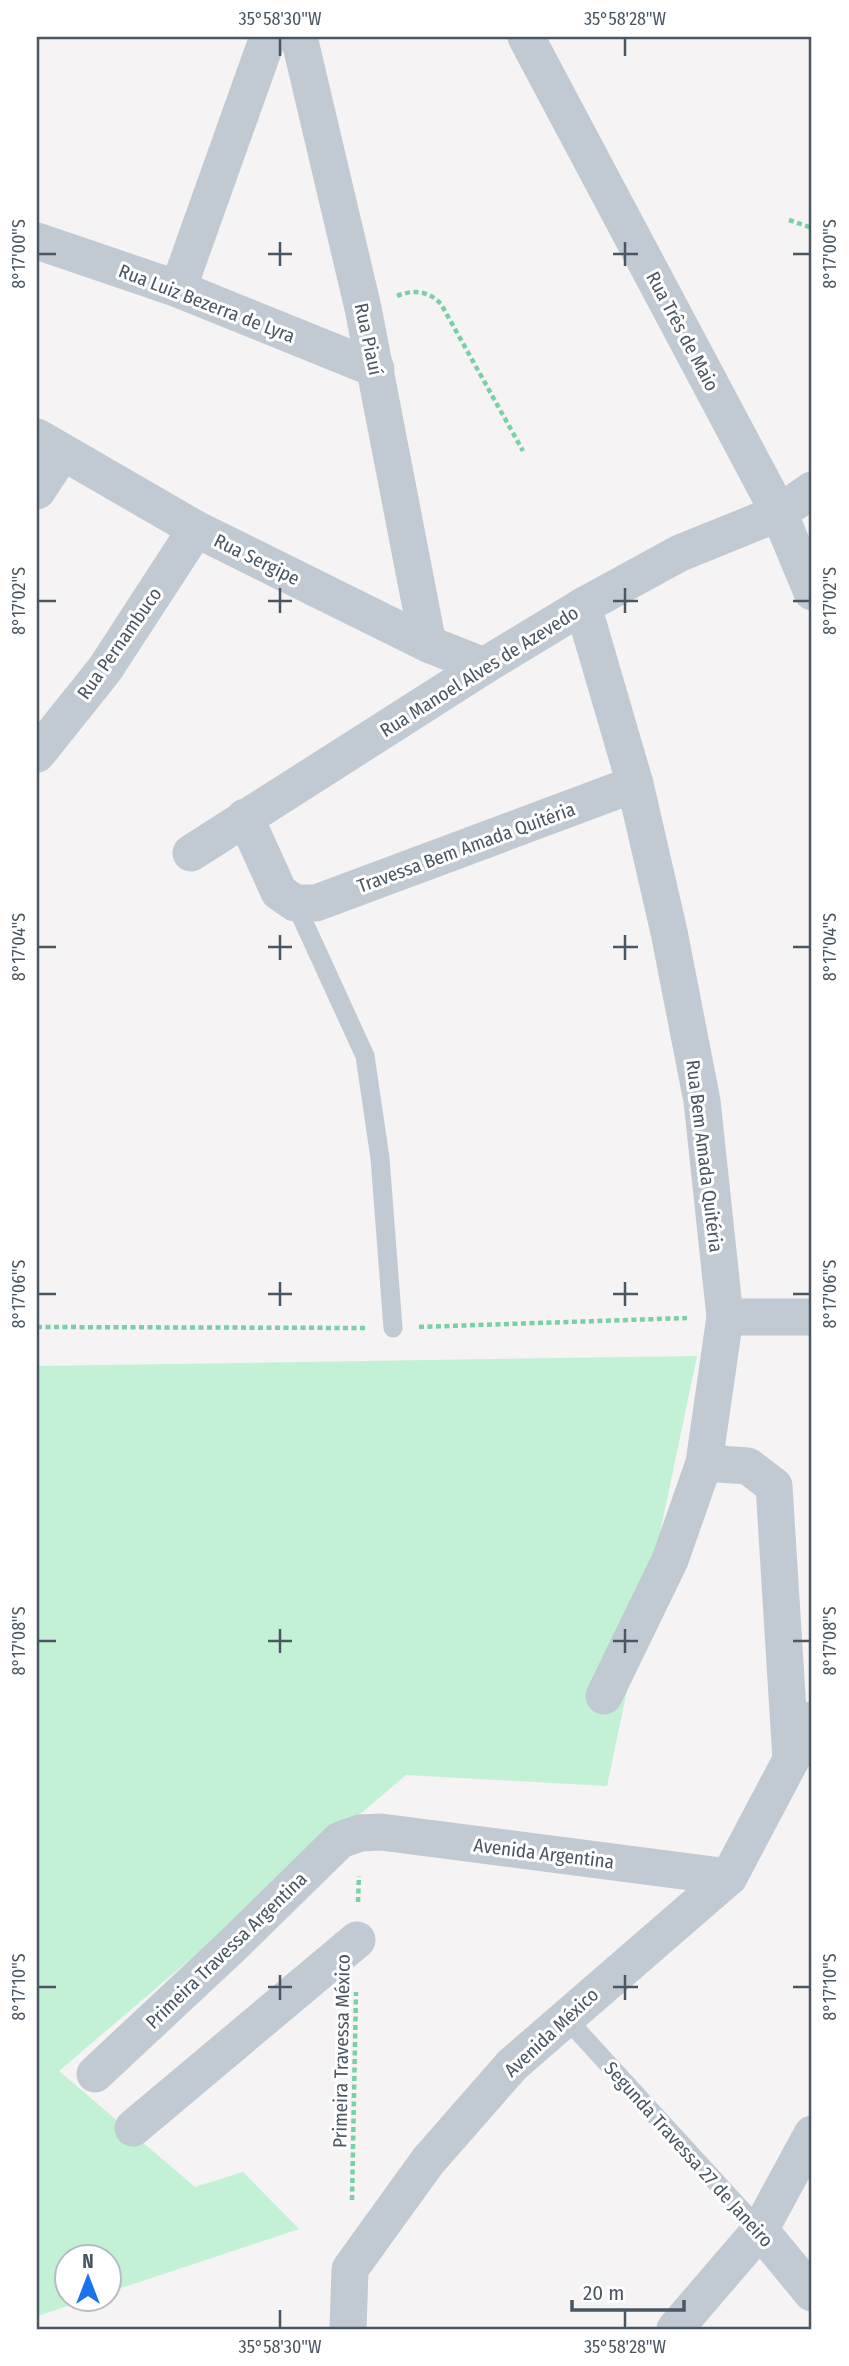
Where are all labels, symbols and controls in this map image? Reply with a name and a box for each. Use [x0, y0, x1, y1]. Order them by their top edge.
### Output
text: 35°58'30"W [239, 8, 322, 30]
text: 35°58'28"W [584, 8, 667, 30]
text: 8°17'00"S [8, 219, 30, 289]
text: 8°17'00"S [819, 219, 841, 289]
street label: Rua Luiz Bezerra de Lyra [116, 259, 298, 348]
street label: Rua Três de Maio [641, 268, 724, 395]
street label: Rua Piauí [350, 301, 387, 377]
street label: Rua Sergipe [210, 529, 303, 590]
text: 8°17'02"S [8, 567, 30, 635]
text: 8°17'02"S [819, 567, 841, 635]
street label: Rua Pernambuco [72, 583, 166, 704]
street label: Rua Manoel Alves de Azevedo [376, 601, 583, 742]
street label: Travessa Bem Amada Quitéria [354, 797, 578, 898]
text: 8°17'04"S [8, 913, 30, 981]
text: 8°17'04"S [819, 913, 841, 981]
street label: Rua Bem Amada Quitéria [681, 1059, 728, 1253]
text: 8°17'06"S [8, 1259, 30, 1329]
text: 8°17'06"S [819, 1259, 841, 1329]
text: 8°17'08"S [8, 1606, 30, 1676]
text: 8°17'08"S [819, 1606, 841, 1676]
street label: Avenida Argentina [472, 1833, 615, 1874]
street label: Primeira Travessa Argentina [141, 1867, 312, 2033]
text: 8°17'10"S [8, 1953, 30, 2021]
text: 8°17'10"S [819, 1953, 841, 2021]
street label: Primeira Travessa México [328, 1954, 355, 2148]
street label: Avenida México [500, 1983, 603, 2082]
street label: Segunda Travessa 27 de Janeiro [599, 2057, 778, 2252]
north arrow [52, 2244, 122, 2314]
text: N [82, 2250, 94, 2273]
scale bar [572, 2268, 684, 2312]
text: 20 m [583, 2280, 624, 2306]
text: 35°58'30"W [239, 2336, 322, 2358]
text: 35°58'28"W [584, 2336, 667, 2358]

